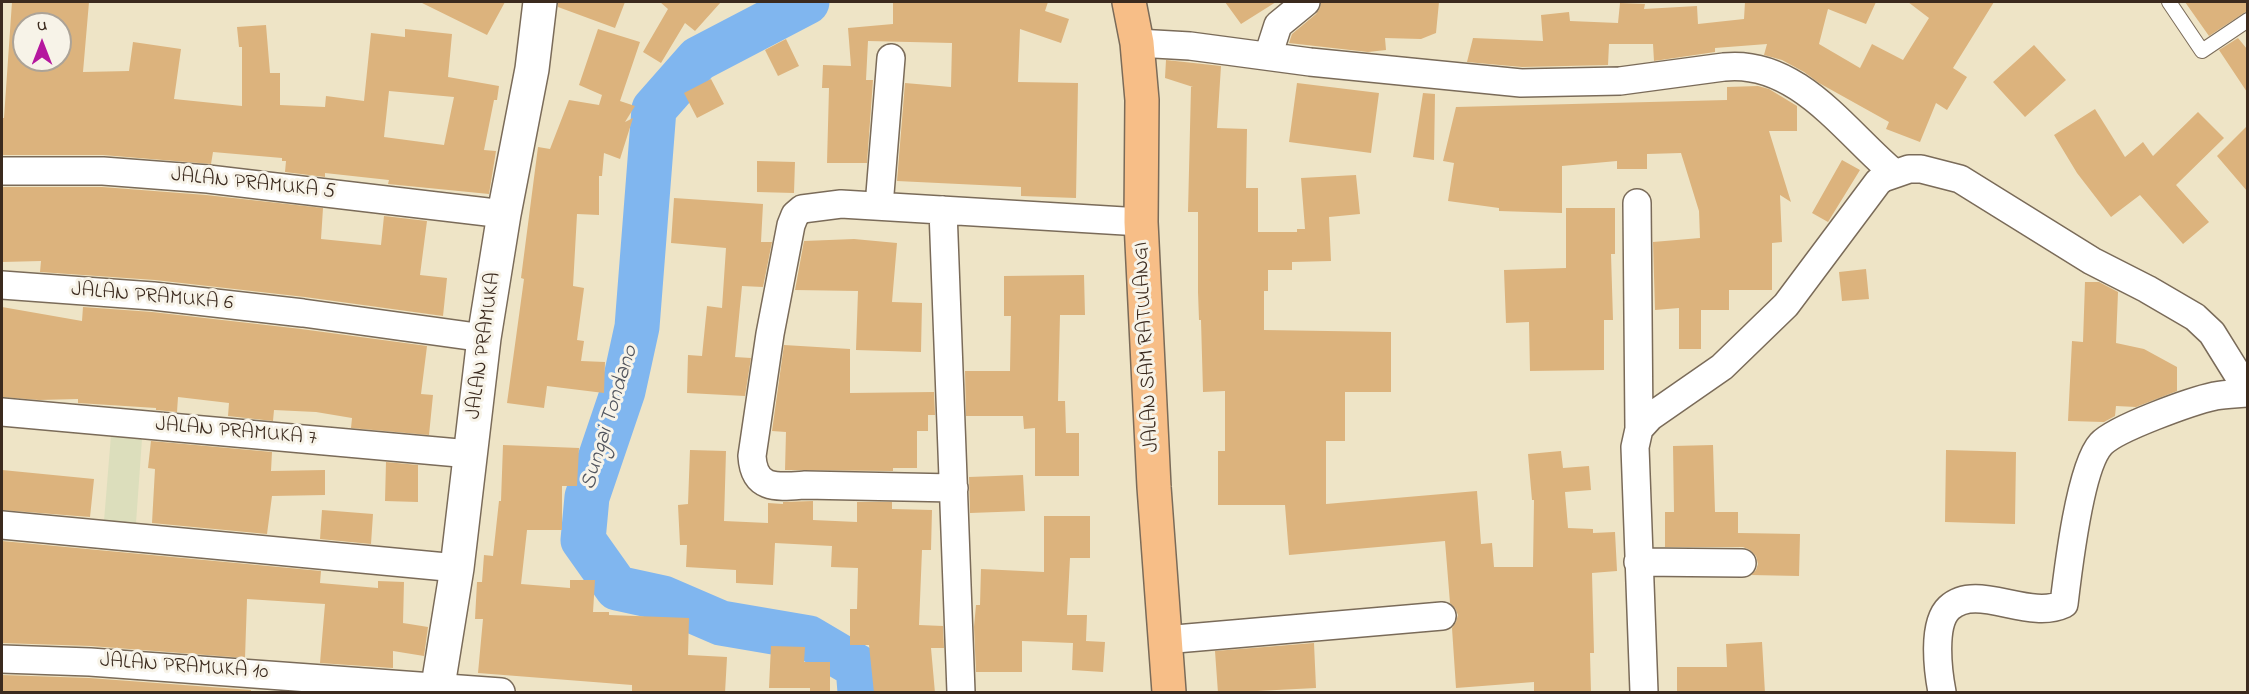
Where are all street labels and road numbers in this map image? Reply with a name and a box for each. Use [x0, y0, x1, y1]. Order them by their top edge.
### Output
street label: JALAN PRAMUKA 5 [170, 164, 336, 206]
street label: JALAN SAM RATULANGI [1130, 241, 1166, 453]
street label: JALAN PRAMUKA [462, 271, 508, 421]
street label: JALAN PRAMUKA 6 [70, 278, 234, 318]
street label: JALAN PRAMUKA 7 [154, 413, 318, 453]
street label: JALAN PRAMUKA 10 [99, 650, 269, 686]

